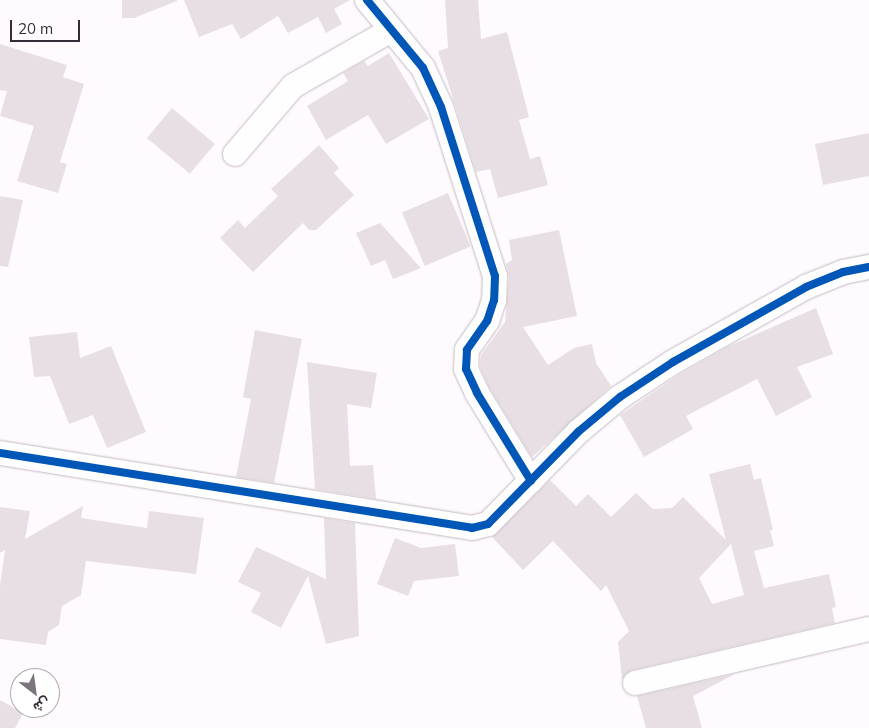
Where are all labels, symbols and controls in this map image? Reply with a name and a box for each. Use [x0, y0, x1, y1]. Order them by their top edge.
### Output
scale bar [12, 10, 82, 42]
text: 20 m [18, 19, 53, 38]
north arrow [10, 668, 60, 718]
text: ش [30, 693, 54, 717]

